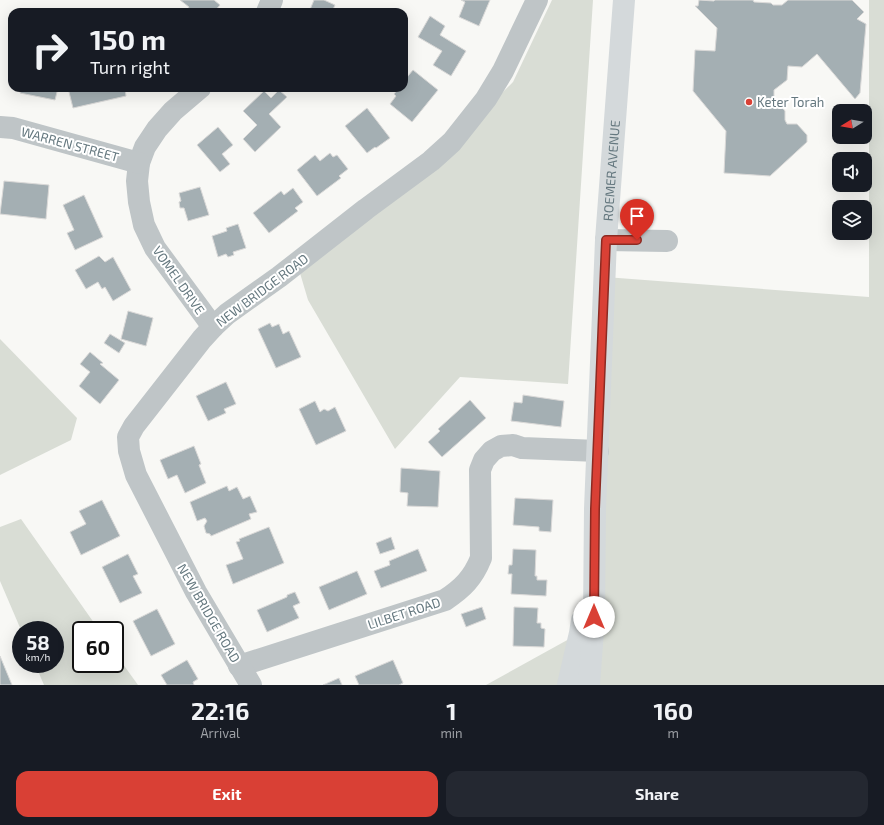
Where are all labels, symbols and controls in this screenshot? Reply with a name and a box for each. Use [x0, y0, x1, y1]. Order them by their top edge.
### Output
text: 150 m [90, 22, 166, 56]
icon: right [24, 24, 76, 76]
text: Turn right [90, 56, 170, 78]
place label: Keter Torah [757, 94, 824, 110]
marker: Keter Torah [744, 97, 754, 107]
north arrow [832, 104, 872, 144]
map controls [832, 104, 872, 240]
street label: ROEMER AVENUE [599, 119, 623, 222]
street label: WARREN STREET [19, 123, 121, 165]
button: sound [832, 152, 872, 192]
pin [620, 199, 654, 240]
button: layers [832, 200, 872, 240]
icon: arrive [626, 205, 648, 227]
street label: VOMEL DRIVE [150, 243, 208, 317]
street label: NEW BRIDGE ROAD [213, 250, 311, 330]
street label: NEW BRIDGE ROAD [174, 561, 244, 665]
street label: LILBET ROAD [366, 594, 442, 632]
position arrow [573, 596, 615, 638]
speed limit sign: 60 [72, 621, 124, 673]
text: 58 [26, 630, 50, 654]
text: km/h [26, 651, 50, 663]
text: 22:16 [191, 696, 249, 725]
text: 1 [446, 696, 457, 725]
text: 160 [653, 696, 693, 725]
text: Arrival [200, 725, 240, 741]
text: min [440, 725, 463, 741]
text: m [668, 725, 679, 741]
button: Exit [16, 771, 438, 817]
button: Share [446, 771, 868, 817]

